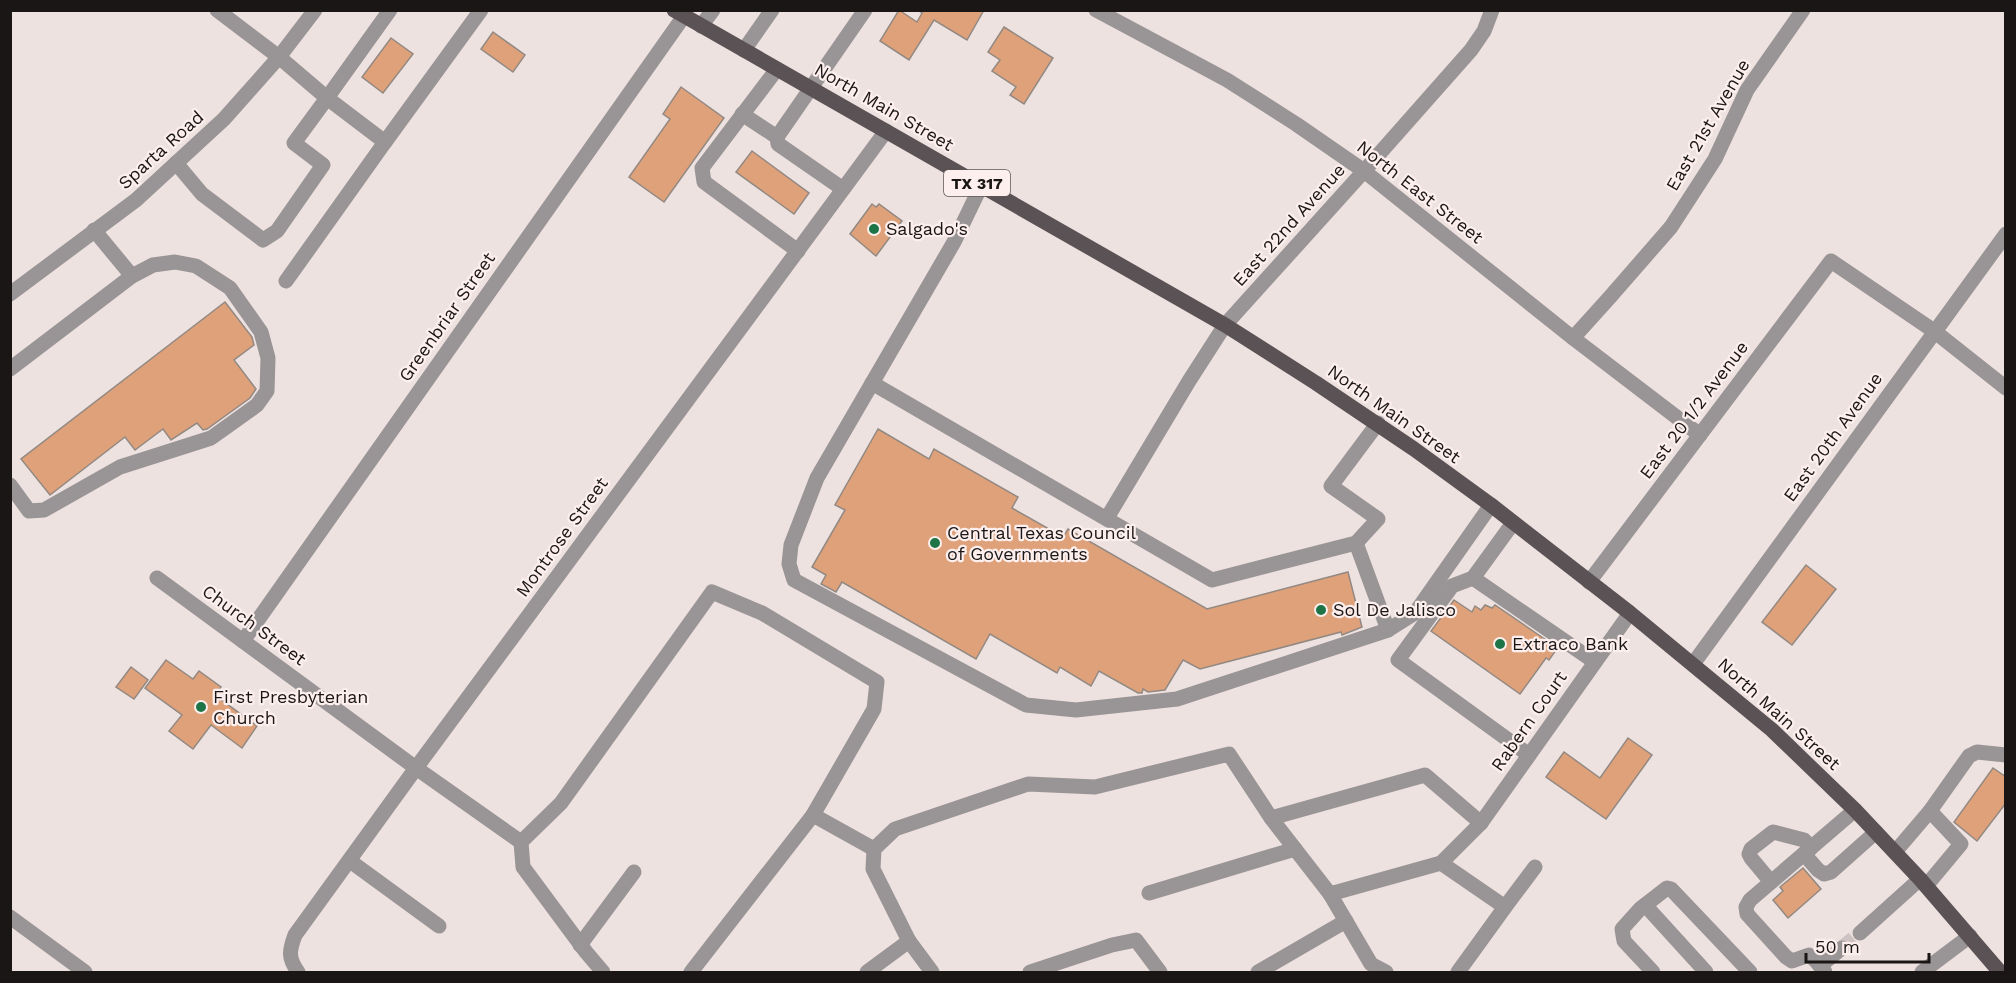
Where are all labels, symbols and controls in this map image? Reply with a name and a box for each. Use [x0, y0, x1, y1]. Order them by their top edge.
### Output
street label: East 21st Avenue [1661, 55, 1754, 194]
street label: North Main Street [811, 58, 958, 155]
street label: Sparta Road [114, 106, 207, 193]
street label: North East Street [1353, 136, 1488, 248]
street label: East 22nd Avenue [1228, 159, 1349, 290]
road number: TX 317 [944, 170, 1010, 196]
place label: Salgado's [886, 218, 968, 239]
marker: Salgado's [867, 222, 881, 236]
street label: Greenbriar Street [394, 248, 499, 385]
street label: East 20 1/2 Avenue [1635, 337, 1752, 483]
street label: North Main Street [1324, 360, 1465, 468]
street label: East 20th Avenue [1779, 368, 1886, 505]
street label: Montrose Street [511, 472, 612, 601]
place label: Central Texas Council of Governments [947, 522, 1137, 564]
marker: Central Texas Council of Governments [928, 536, 942, 550]
street label: Church Street [198, 580, 311, 670]
place label: Sol De Jalisco [1333, 599, 1456, 620]
marker: Sol De Jalisco [1314, 603, 1328, 617]
place label: Extraco Bank [1512, 633, 1628, 654]
marker: Extraco Bank [1493, 637, 1507, 651]
street label: North Main Street [1714, 653, 1845, 774]
street label: Rabern Court [1486, 666, 1571, 775]
place label: First Presbyterian Church [213, 686, 369, 728]
marker: First Presbyterian Church [194, 700, 208, 714]
scale bar [1806, 926, 1929, 964]
text: 50 m [1815, 936, 1860, 957]

